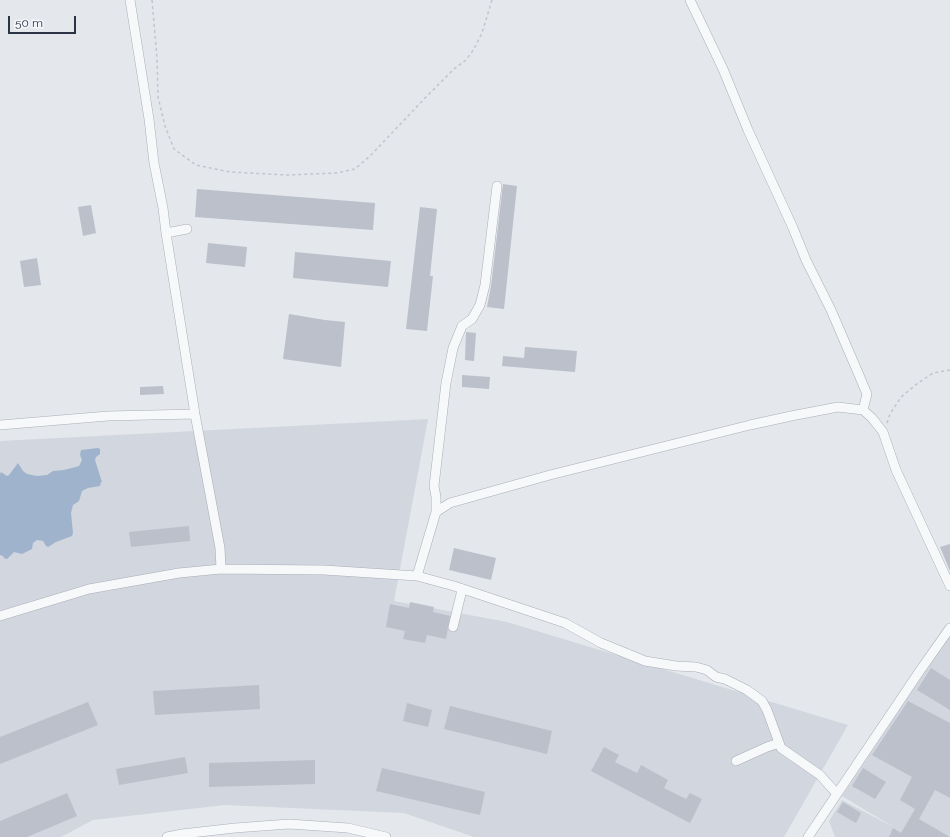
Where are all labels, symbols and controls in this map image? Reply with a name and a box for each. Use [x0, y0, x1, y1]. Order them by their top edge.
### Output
scale bar [10, 8, 78, 34]
text: 50 m [15, 16, 43, 30]

